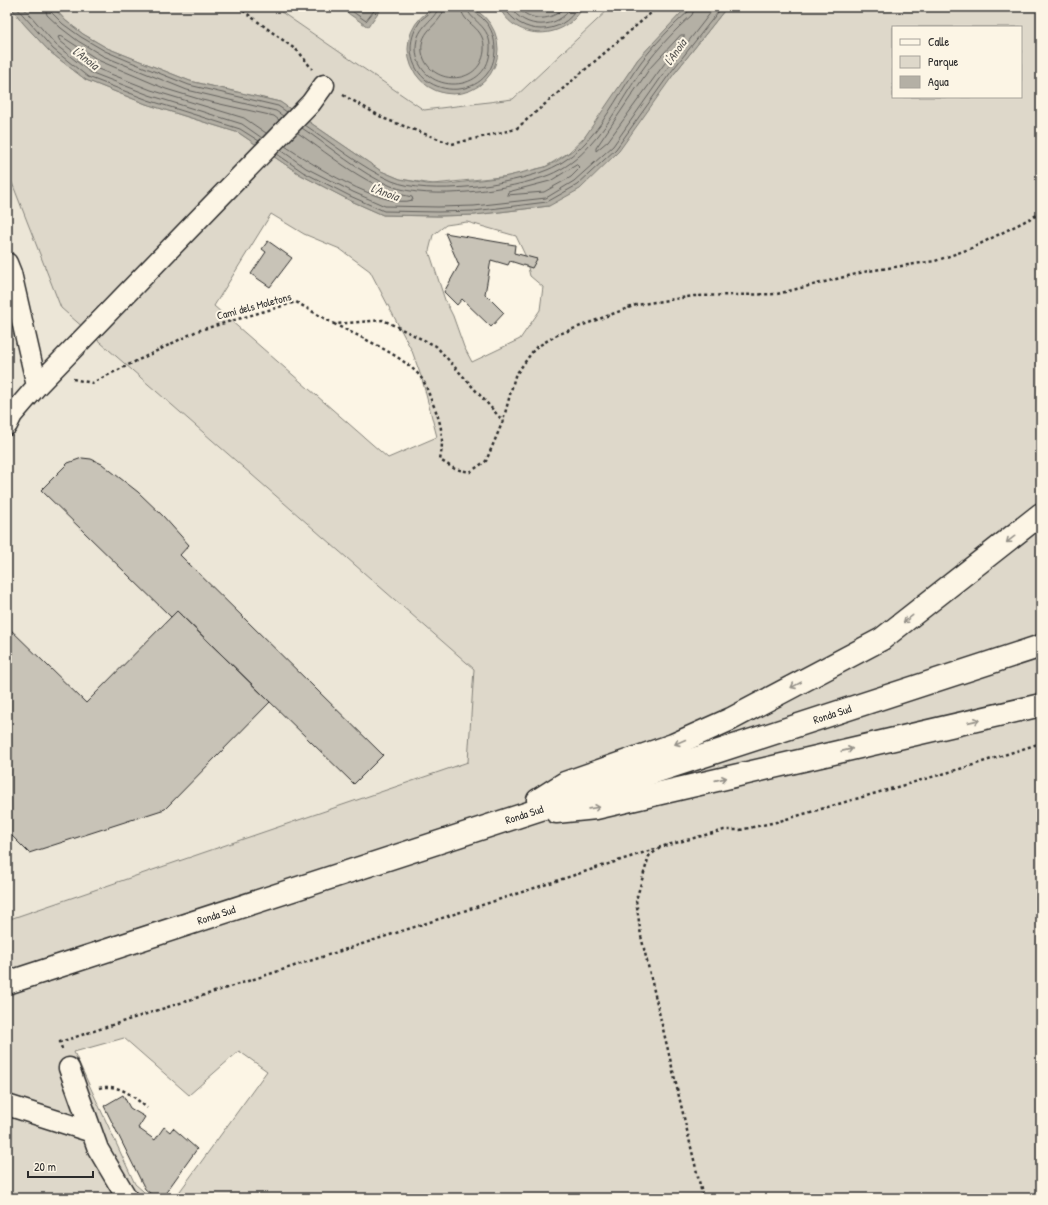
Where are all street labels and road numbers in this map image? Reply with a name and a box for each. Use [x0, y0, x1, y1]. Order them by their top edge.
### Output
street label: Camí dels Moletons [215, 289, 293, 323]
street label: Ronda Sud [811, 701, 854, 727]
street label: Ronda Sud [503, 801, 546, 827]
street label: Ronda Sud [195, 902, 238, 928]

